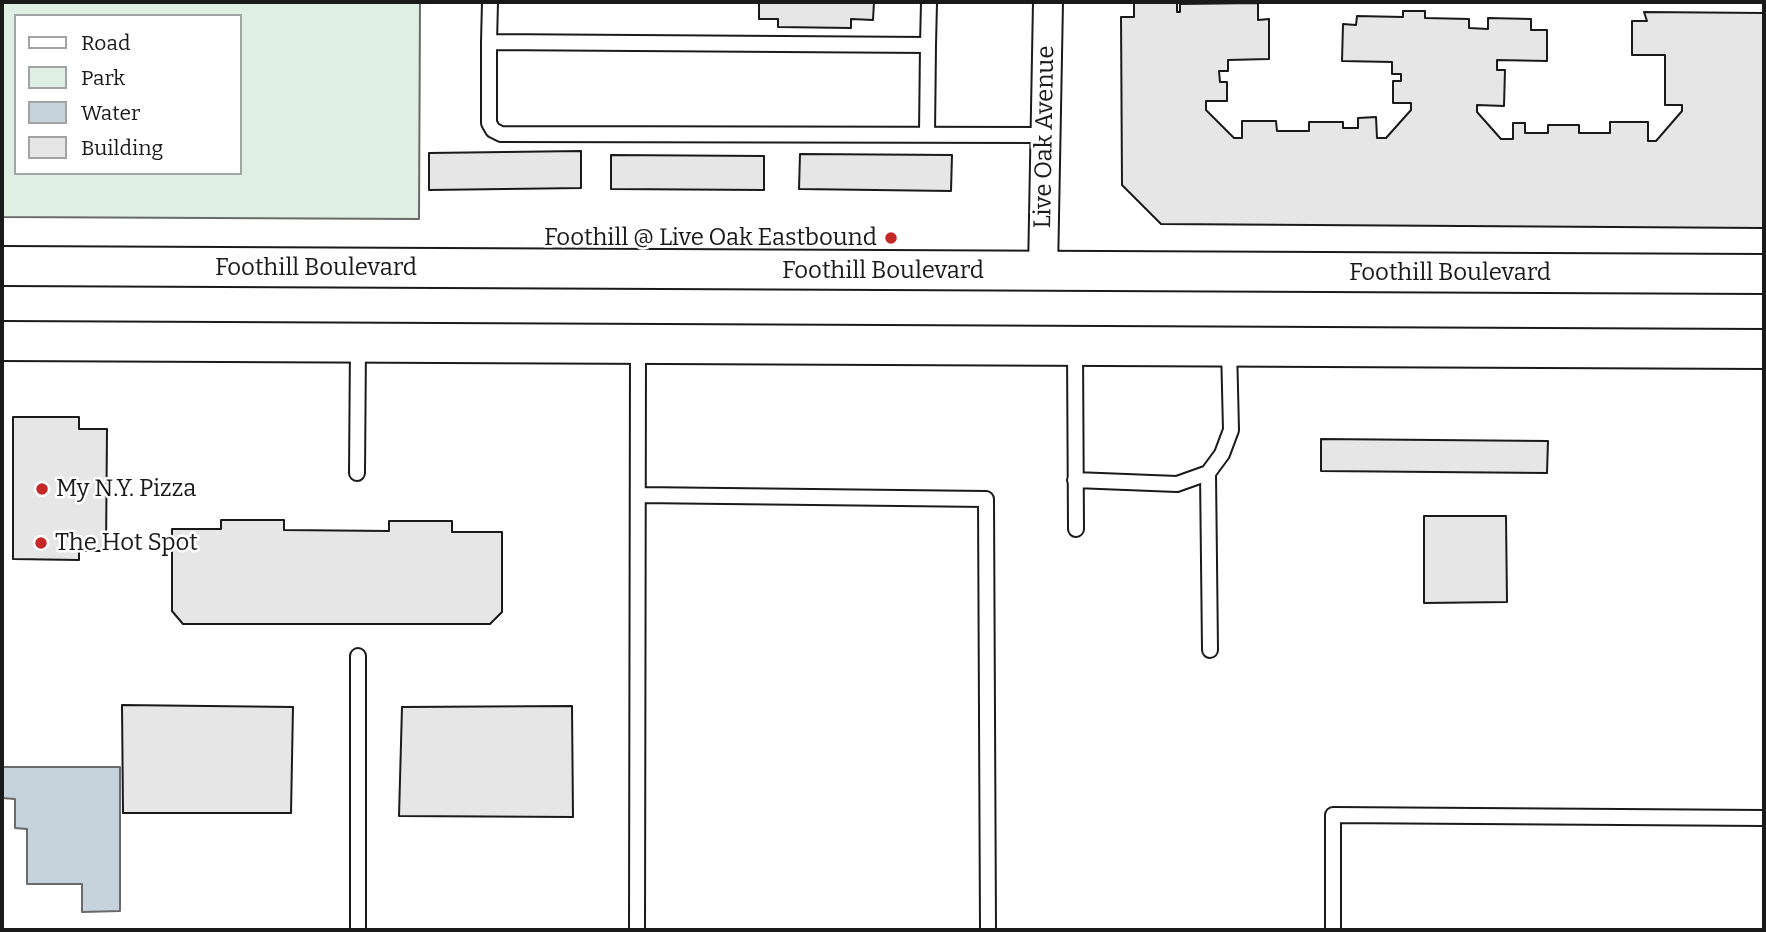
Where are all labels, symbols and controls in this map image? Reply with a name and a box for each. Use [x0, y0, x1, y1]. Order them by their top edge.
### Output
legend [14, 14, 242, 175]
text: Road [81, 30, 130, 56]
street label: Live Oak Avenue [1029, 45, 1061, 229]
text: Park [81, 65, 125, 91]
text: Water [81, 100, 140, 126]
text: Building [81, 135, 163, 161]
place label: Foothill @ Live Oak Eastbound [544, 224, 877, 252]
marker: Foothill @ Live Oak Eastbound [883, 230, 899, 246]
street label: Foothill Boulevard [215, 254, 417, 282]
street label: Foothill Boulevard [782, 257, 984, 285]
street label: Foothill Boulevard [1349, 259, 1551, 287]
place label: My N.Y. Pizza [56, 475, 196, 503]
marker: My N.Y. Pizza [34, 481, 50, 497]
place label: The Hot Spot [55, 529, 198, 557]
marker: The Hot Spot [33, 535, 49, 551]

